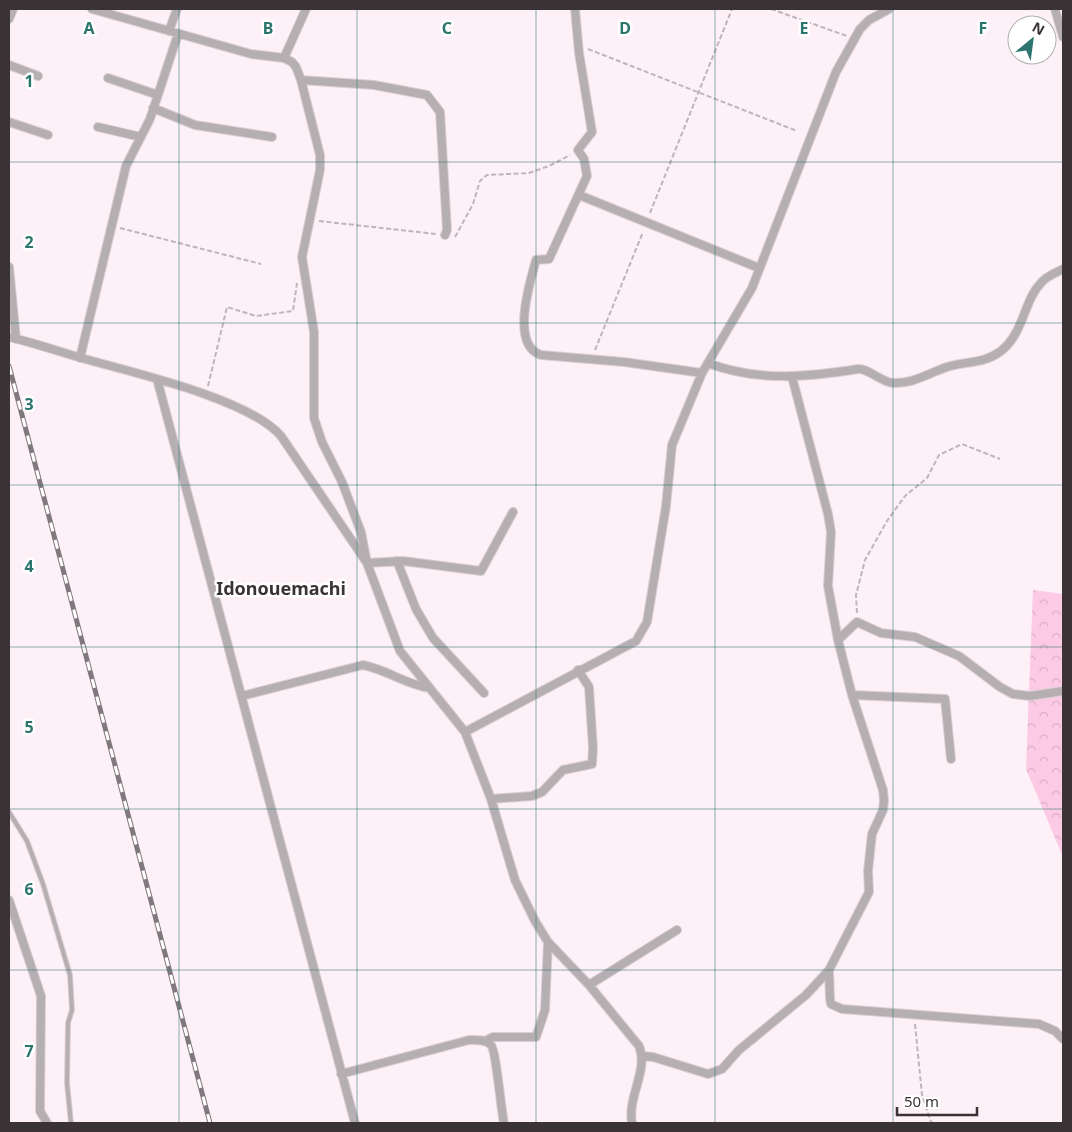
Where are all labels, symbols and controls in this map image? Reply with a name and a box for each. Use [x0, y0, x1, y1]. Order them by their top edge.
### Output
north arrow [1007, 15, 1057, 65]
text: A [83, 17, 95, 39]
text: B [263, 17, 273, 39]
text: C [442, 17, 452, 39]
text: D [619, 17, 631, 39]
text: E [800, 17, 809, 39]
text: F [979, 17, 987, 39]
text: N [1029, 17, 1048, 39]
text: 1 [24, 70, 34, 92]
text: 2 [24, 231, 34, 253]
text: 3 [24, 393, 34, 415]
text: 4 [24, 555, 34, 577]
district label: Idonouemachi [216, 576, 346, 600]
text: 5 [24, 716, 34, 738]
text: 6 [24, 878, 34, 900]
text: 7 [24, 1040, 34, 1062]
scale bar [897, 1084, 977, 1116]
text: 50 m [904, 1091, 939, 1111]

